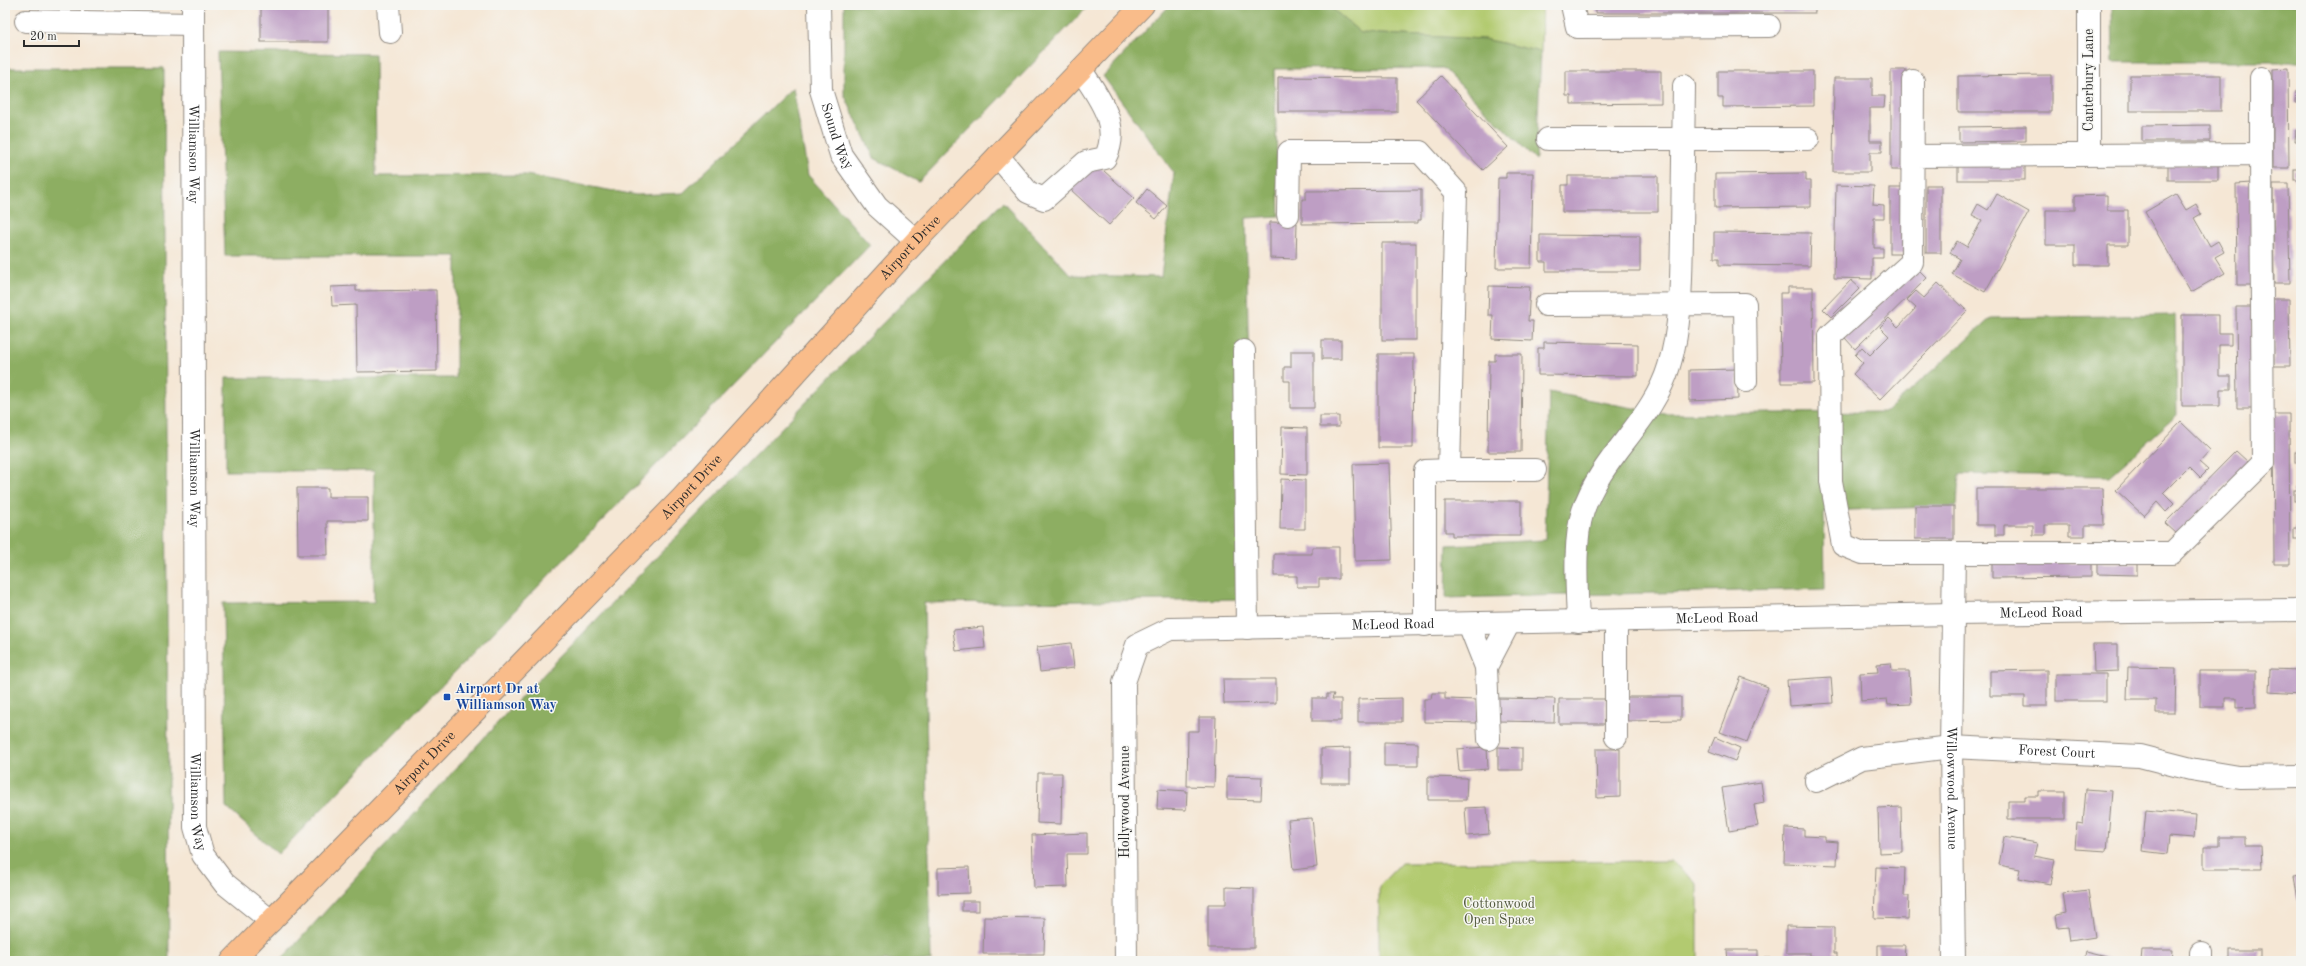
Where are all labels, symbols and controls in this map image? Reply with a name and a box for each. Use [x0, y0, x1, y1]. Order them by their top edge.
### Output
scale bar [24, 22, 79, 48]
street label: Canterbury Lane [2082, 29, 2096, 131]
text: 20 m [30, 31, 57, 43]
street label: Sound Way [818, 101, 856, 173]
street label: Williamson Way [186, 104, 200, 205]
street label: Airport Drive [877, 213, 943, 283]
street label: Williamson Way [187, 428, 201, 529]
street label: Airport Drive [658, 452, 725, 522]
street label: McLeod Road [1999, 606, 2083, 620]
street label: McLeod Road [1675, 611, 1759, 626]
street label: McLeod Road [1351, 617, 1435, 633]
place label: Airport Dr at Williamson Way [455, 682, 557, 712]
marker: Airport Dr at Williamson Way [442, 692, 452, 702]
street label: Willowwood Avenue [1944, 726, 1959, 850]
street label: Airport Drive [391, 729, 458, 798]
street label: Forest Court [2018, 743, 2096, 761]
street label: Hollywood Avenue [1118, 746, 1132, 858]
street label: Williamson Way [187, 752, 209, 854]
park label: Cottonwood Open Space [1463, 897, 1535, 927]

